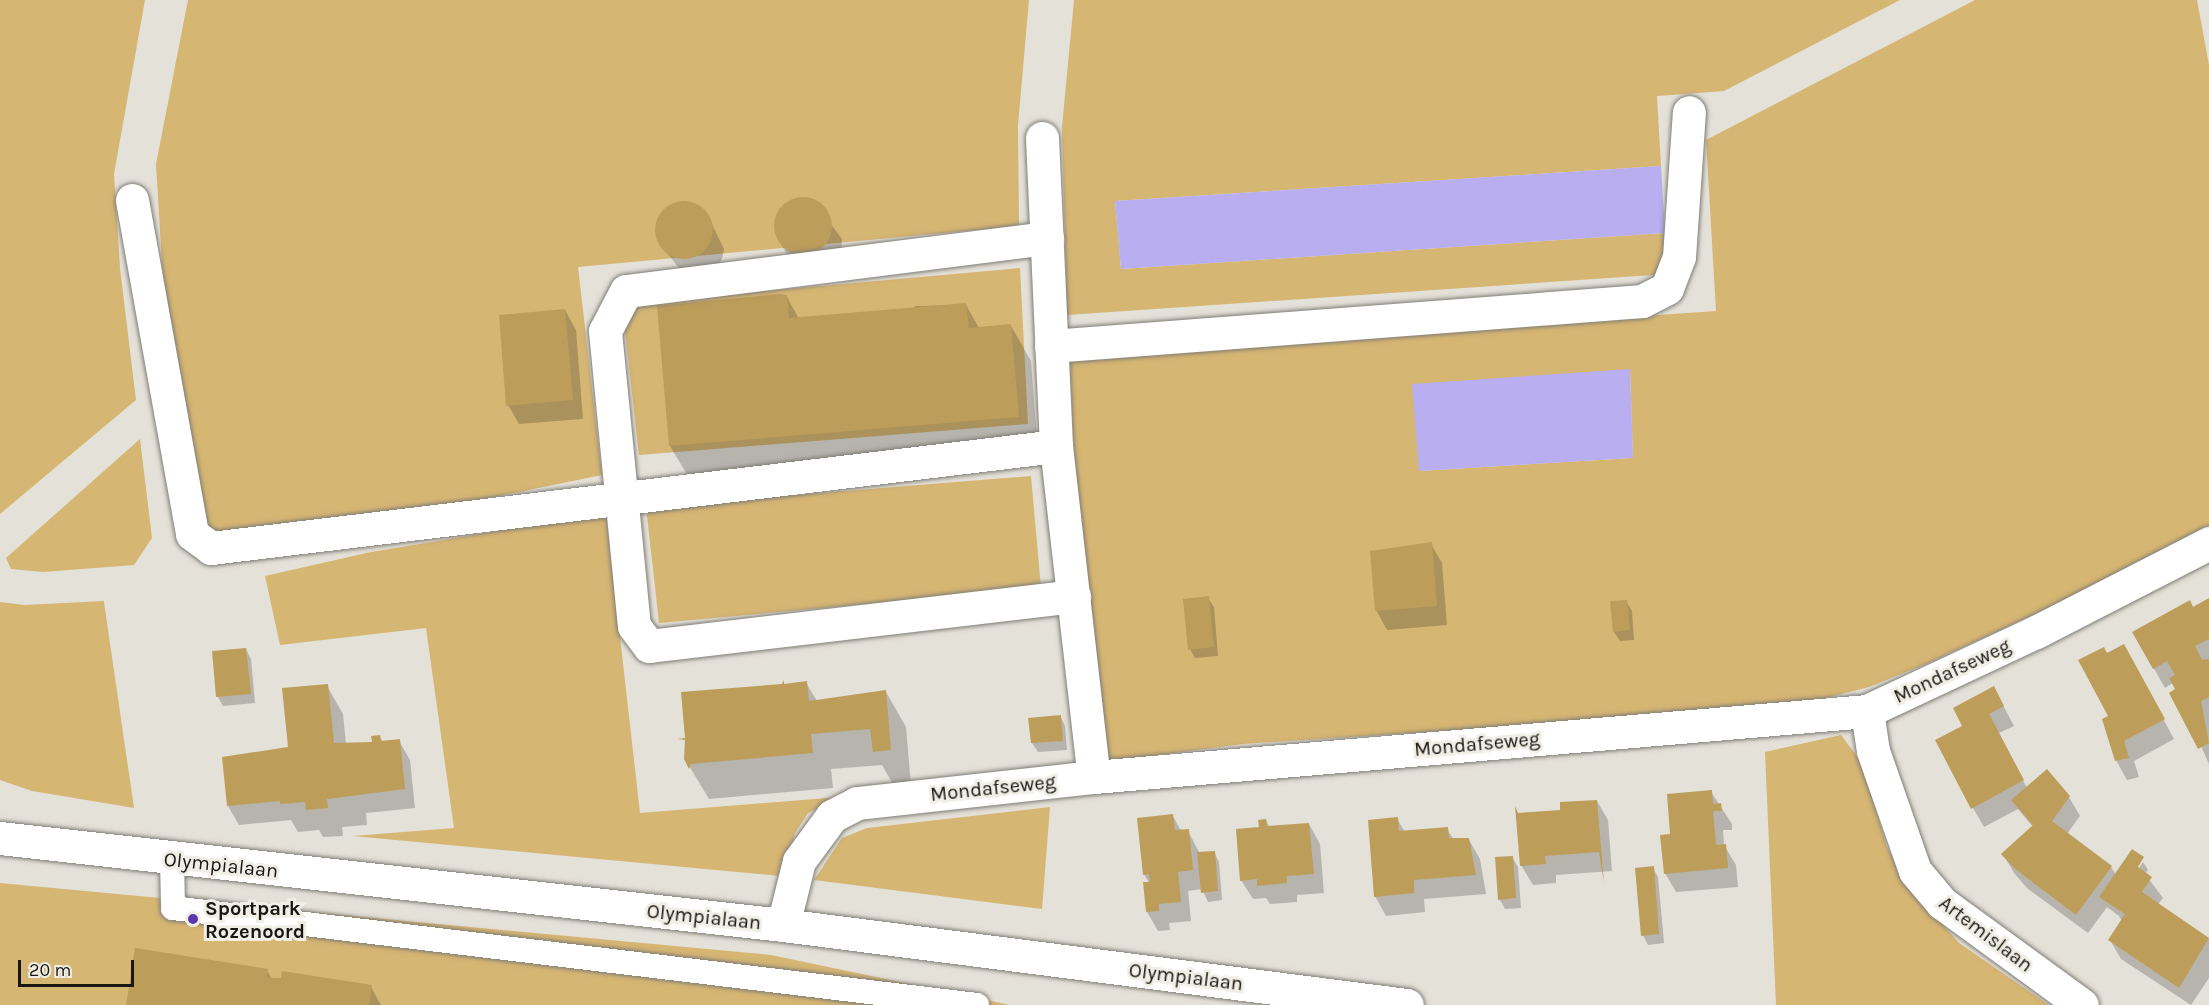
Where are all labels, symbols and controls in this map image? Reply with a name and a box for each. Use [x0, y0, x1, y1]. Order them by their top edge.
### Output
street label: Mondafseweg [1890, 633, 2014, 709]
street label: Mondafseweg [1413, 727, 1541, 761]
street label: Mondafseweg [929, 769, 1057, 807]
street label: Olympialaan [163, 847, 279, 883]
street label: Artemislaan [1934, 891, 2038, 977]
place label: Sportpark Rozenoord [205, 896, 305, 943]
street label: Olympialaan [646, 899, 762, 935]
marker: Sportpark Rozenoord [186, 912, 200, 926]
scale bar [21, 948, 136, 986]
street label: Olympialaan [1128, 958, 1244, 996]
text: 20 m [29, 959, 71, 981]

